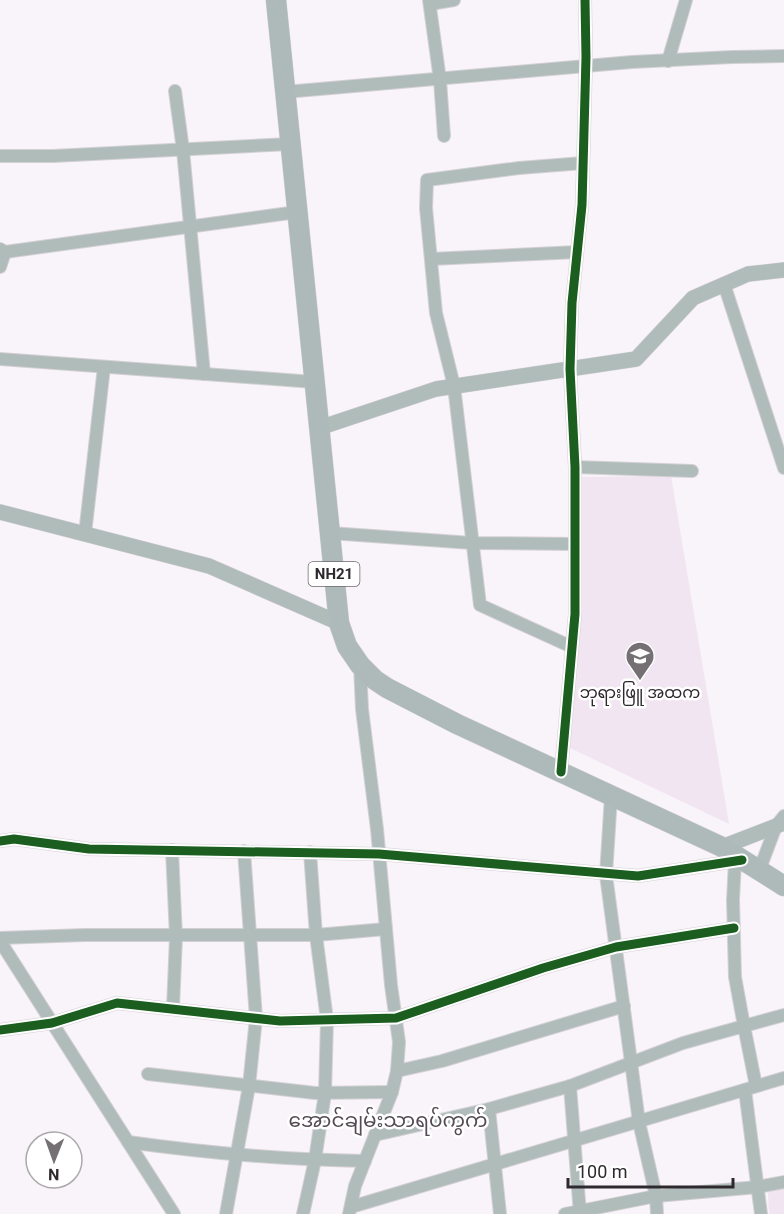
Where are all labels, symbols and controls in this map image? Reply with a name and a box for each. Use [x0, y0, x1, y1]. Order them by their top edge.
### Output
road number: NH21 [308, 562, 360, 586]
school or university icon: ဘုရားဖြူ အထက [624, 640, 656, 682]
place label: ဘုရားဖြူ အထက [580, 681, 700, 707]
district label: အောင်ချမ်းသာရပ်ကွက် [289, 1106, 487, 1136]
north arrow [24, 1130, 84, 1190]
scale bar [568, 1151, 733, 1189]
text: 100 m [577, 1161, 628, 1182]
text: N [48, 1165, 60, 1184]

